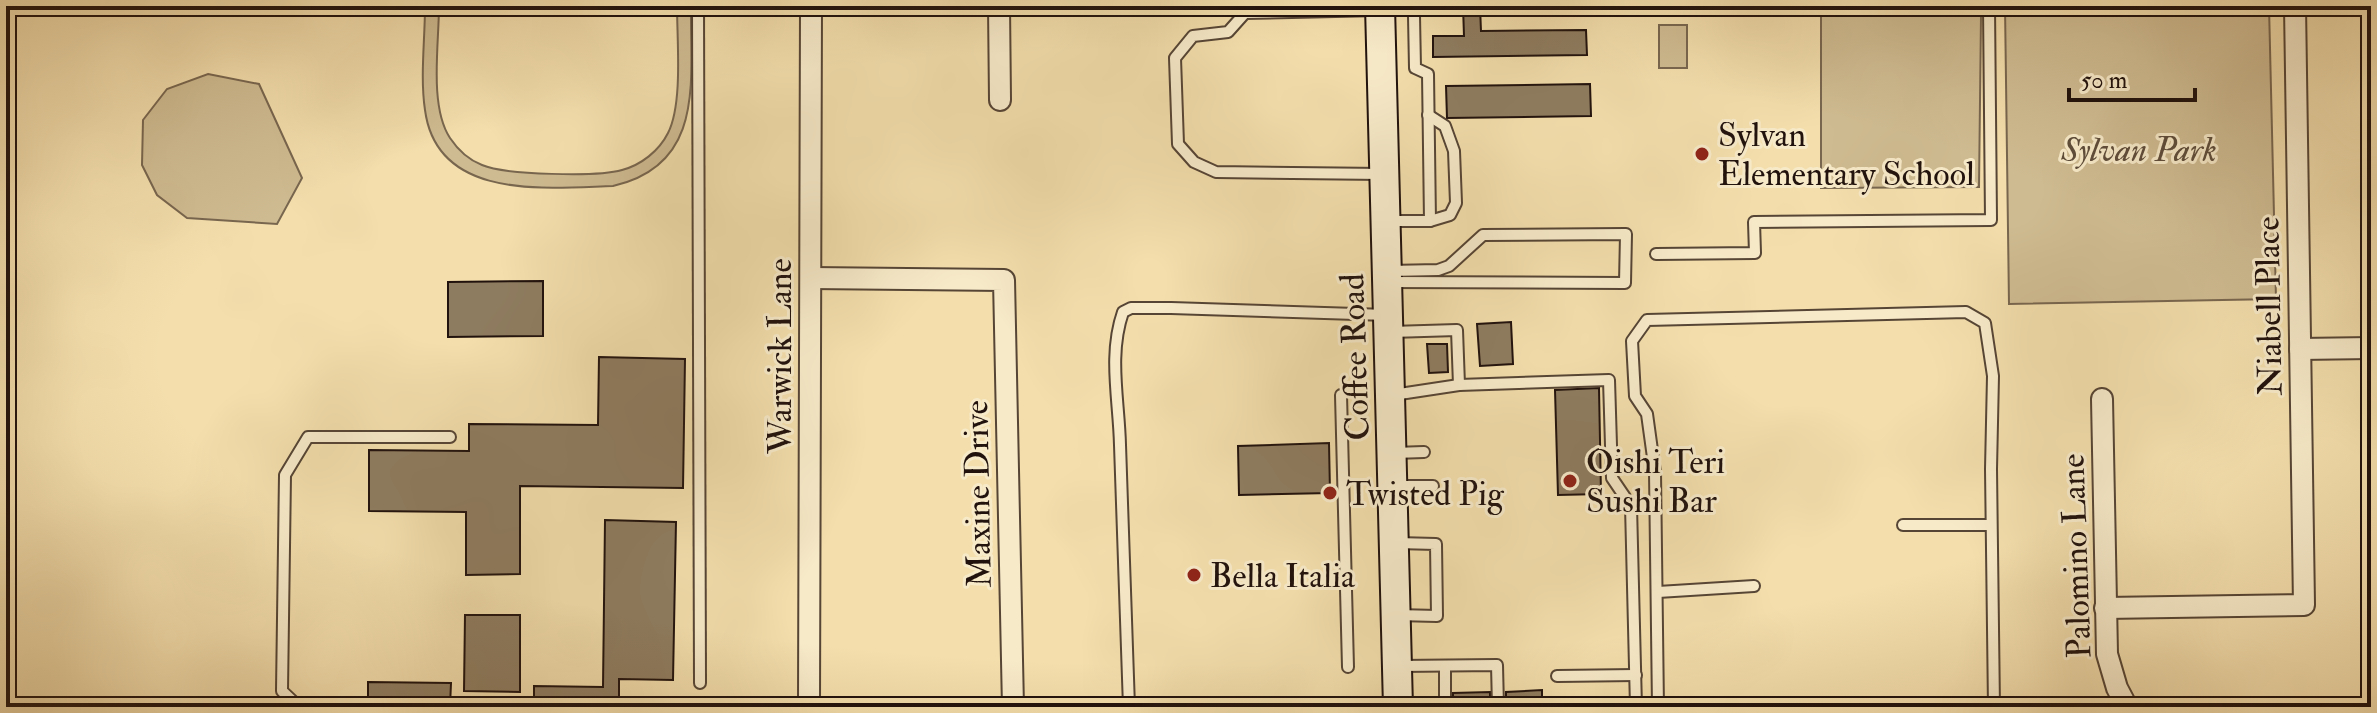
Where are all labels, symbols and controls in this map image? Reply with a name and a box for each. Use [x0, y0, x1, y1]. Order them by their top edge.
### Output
scale bar [2069, 52, 2195, 102]
text: 50 m [2081, 65, 2128, 96]
place label: Sylvan Elementary School [1718, 114, 1975, 196]
park label: Sylvan Park [2060, 129, 2217, 172]
marker: Sylvan Elementary School [1693, 145, 1711, 163]
street label: Niabell Place [2246, 216, 2293, 396]
street label: Warwick Lane [759, 258, 802, 455]
street label: Coffee Road [1331, 272, 1380, 441]
street label: Maxine Drive [955, 400, 1002, 588]
place label: Oishi Teri Sushi Bar [1586, 441, 1725, 523]
street label: Palomino Lane [2051, 453, 2102, 659]
marker: Oishi Teri Sushi Bar [1561, 472, 1579, 490]
place label: Twisted Pig [1346, 473, 1505, 516]
marker: Twisted Pig [1321, 484, 1339, 502]
place label: Bella Italia [1210, 555, 1356, 598]
marker: Bella Italia [1185, 566, 1203, 584]

